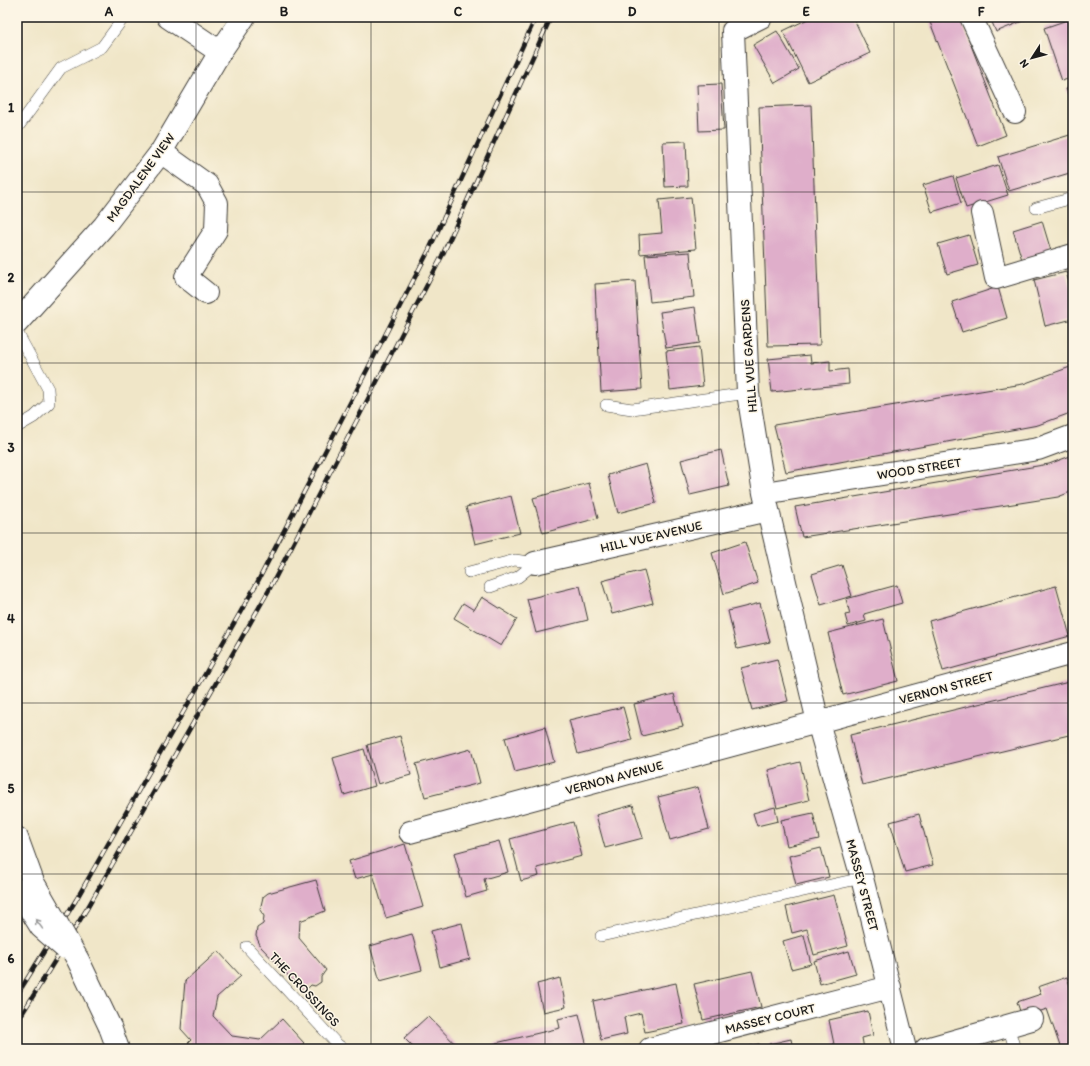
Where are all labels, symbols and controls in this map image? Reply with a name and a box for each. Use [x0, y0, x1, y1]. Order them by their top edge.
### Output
text: A [104, 4, 114, 19]
text: B [280, 4, 289, 19]
text: C [454, 4, 463, 19]
text: D [628, 4, 637, 19]
text: E [802, 4, 810, 19]
text: F [978, 4, 985, 19]
north arrow [1012, 38, 1052, 78]
text: N [1017, 57, 1032, 70]
text: 1 [8, 100, 14, 115]
street label: MAGDALENE VIEW [103, 130, 178, 225]
text: 2 [8, 270, 15, 285]
street label: HILL VUE GARDENS [737, 299, 760, 413]
text: 3 [7, 440, 15, 455]
street label: WOOD STREET [876, 454, 963, 483]
street label: HILL VUE AVENUE [599, 517, 704, 556]
text: 4 [7, 611, 15, 626]
street label: VERNON STREET [897, 668, 996, 707]
street label: VERNON AVENUE [564, 757, 665, 798]
text: 5 [8, 781, 15, 796]
street label: MASSEY STREET [843, 837, 882, 934]
one-way arrow [35, 919, 43, 930]
street label: THE CROSSINGS [266, 949, 343, 1030]
text: 6 [8, 951, 15, 966]
street label: MASSEY COURT [723, 1000, 817, 1037]

